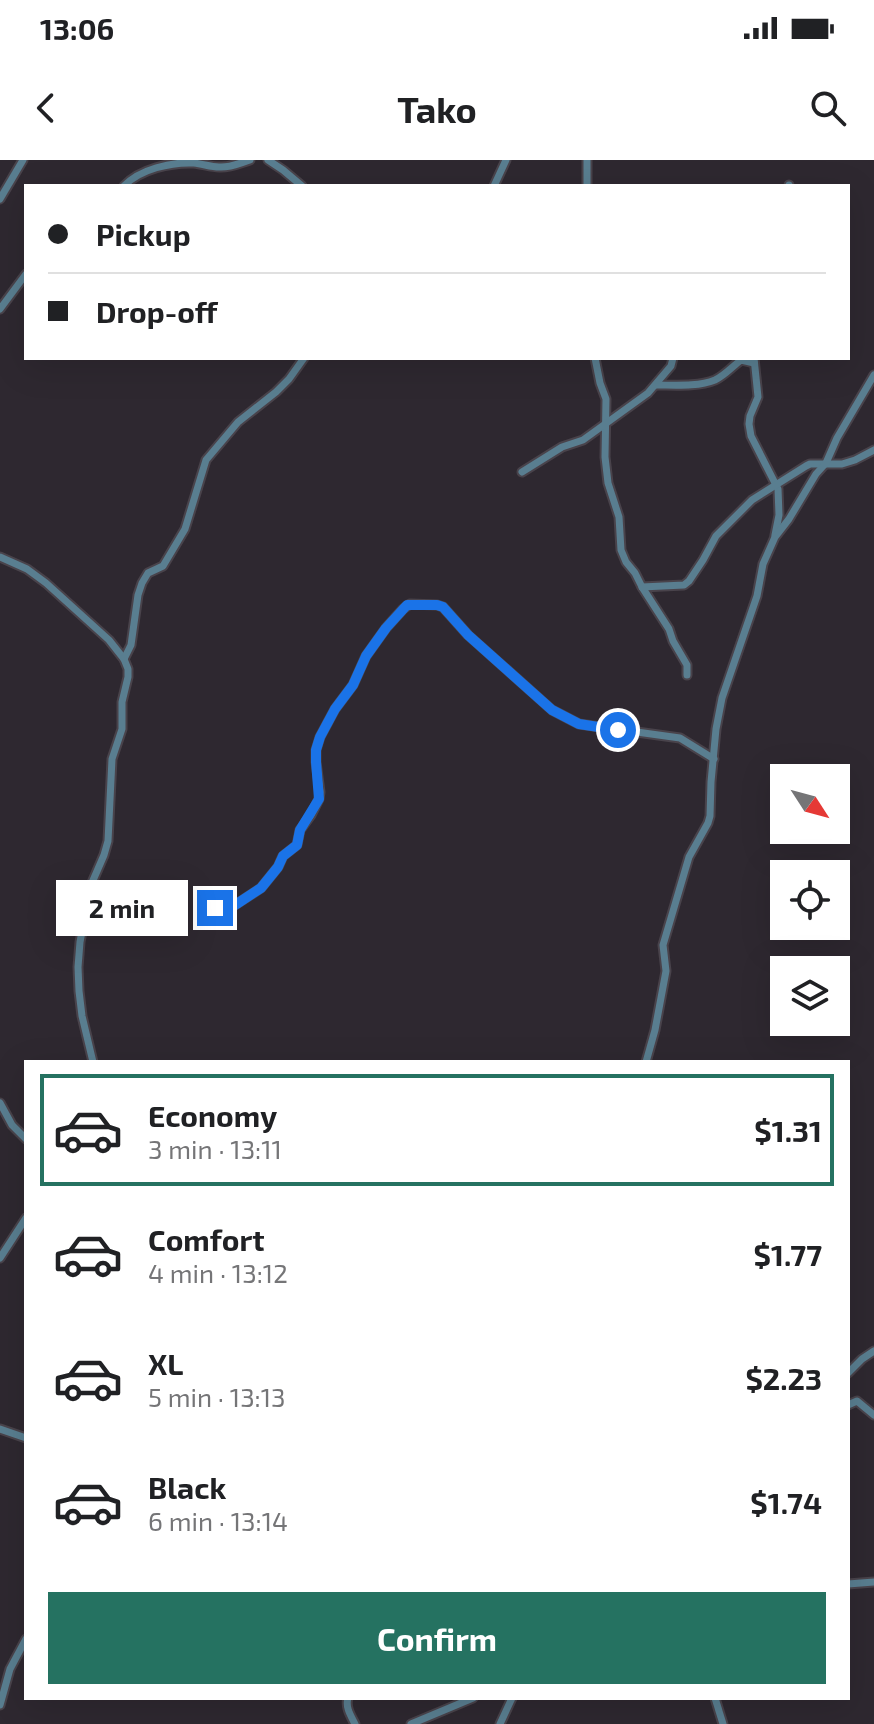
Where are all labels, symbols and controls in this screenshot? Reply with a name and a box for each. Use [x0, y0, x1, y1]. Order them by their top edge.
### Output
text: 13:06 [40, 10, 114, 46]
icon: back [24, 86, 68, 130]
icon: search [806, 86, 850, 130]
text: Tako [397, 87, 477, 130]
text: Pickup [96, 216, 191, 252]
text: Drop-off [96, 293, 218, 329]
route start [600, 712, 636, 748]
north arrow [770, 764, 850, 844]
map controls [770, 764, 850, 1036]
button: locate [770, 860, 850, 940]
callout: 2 min [55, 880, 187, 936]
route end [197, 890, 233, 926]
text: 2 min [89, 892, 155, 923]
button: layers [770, 956, 850, 1036]
icon: car [52, 1094, 124, 1166]
text: Economy [148, 1097, 277, 1133]
text: $1.31 [754, 1112, 822, 1148]
text: 3 min · 13:11 [148, 1133, 282, 1164]
icon: car [52, 1218, 124, 1290]
text: Comfort [148, 1221, 265, 1257]
text: $1.77 [754, 1236, 822, 1272]
text: 4 min · 13:12 [148, 1257, 288, 1288]
icon: car [52, 1342, 124, 1414]
text: XL [148, 1345, 183, 1381]
text: $2.23 [745, 1360, 822, 1396]
text: 5 min · 13:13 [148, 1381, 286, 1412]
icon: car [52, 1466, 124, 1538]
text: Black [148, 1469, 226, 1505]
text: $1.74 [750, 1484, 822, 1520]
text: 6 min · 13:14 [148, 1505, 288, 1536]
button: Confirm [48, 1592, 826, 1684]

